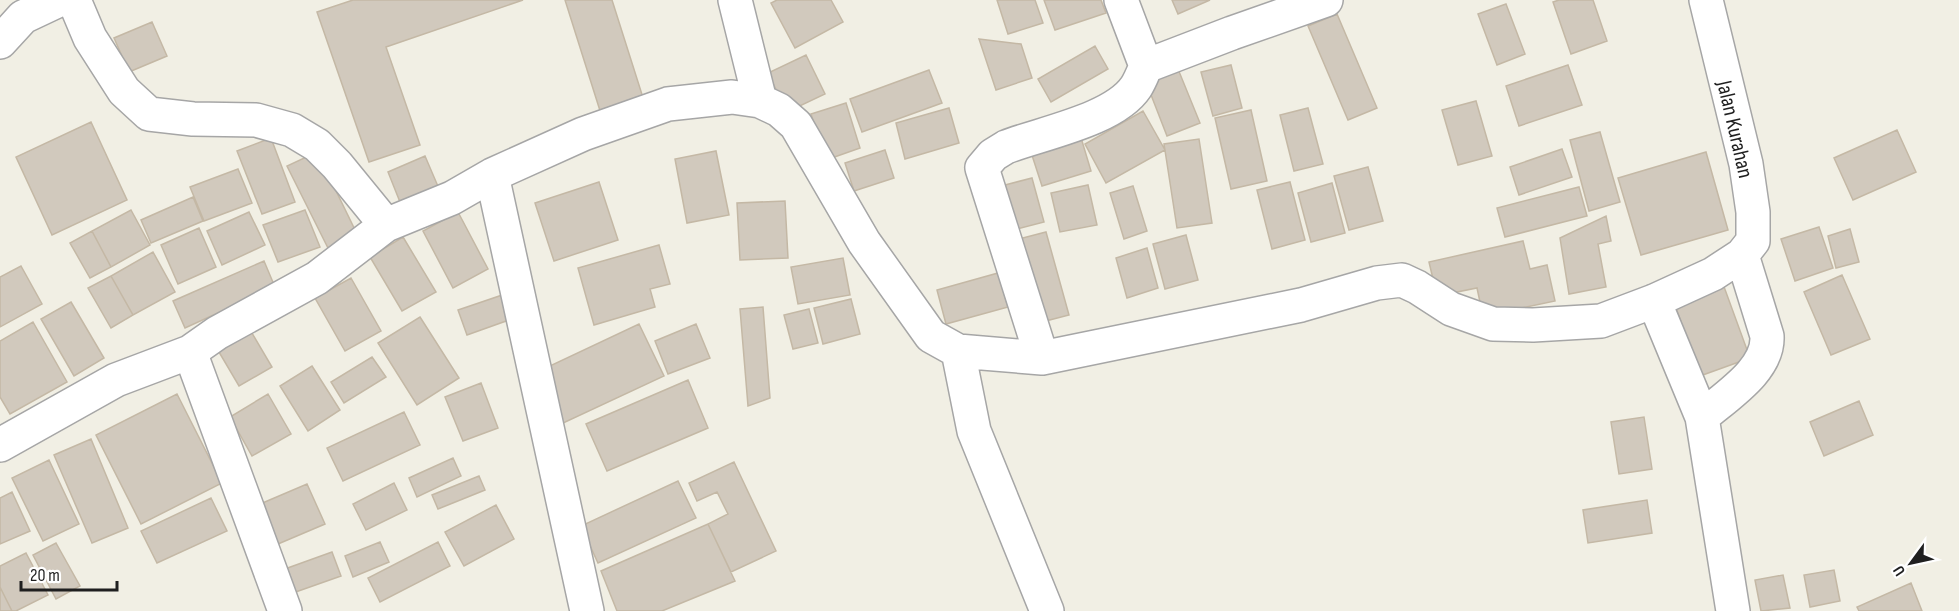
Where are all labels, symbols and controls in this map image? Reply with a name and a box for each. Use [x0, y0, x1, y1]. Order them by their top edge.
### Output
street label: Jalan Kurahan [1710, 77, 1759, 181]
north arrow [1881, 533, 1941, 593]
scale bar [21, 554, 117, 592]
text: U [1889, 562, 1910, 579]
text: 20 m [30, 565, 60, 586]

